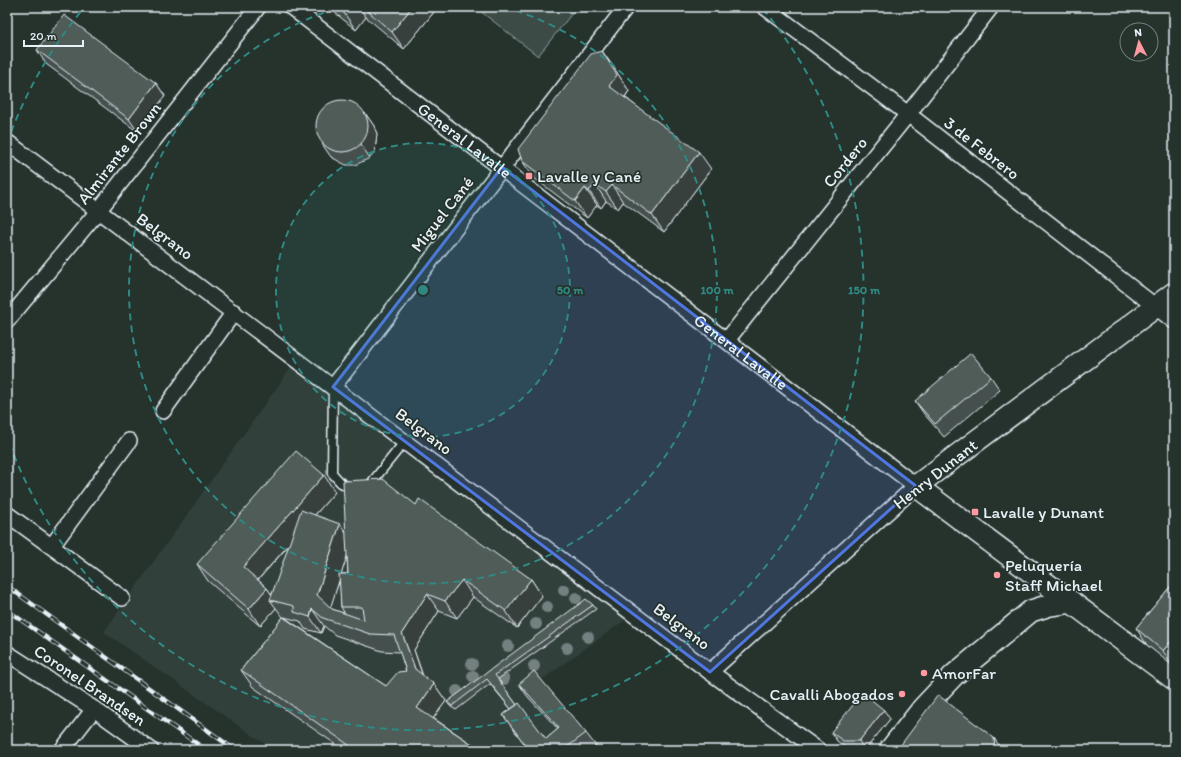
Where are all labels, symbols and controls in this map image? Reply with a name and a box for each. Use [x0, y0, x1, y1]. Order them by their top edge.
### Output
scale bar [24, 22, 83, 48]
north arrow [1119, 22, 1159, 62]
text: N [1134, 26, 1142, 39]
text: 20 m [30, 29, 57, 43]
street label: Almirante Brown [73, 98, 165, 208]
street label: General Lavalle [414, 98, 516, 182]
street label: 3 de Febrero [940, 112, 1024, 184]
street label: Cordero [819, 133, 871, 191]
place label: Lavalle y Cané [537, 166, 641, 186]
marker: Lavalle y Cané [524, 171, 534, 181]
street label: Miguel Cané [406, 172, 478, 256]
street label: Belgrano [133, 208, 197, 264]
centre of rings [416, 283, 430, 297]
text: 50 m [557, 283, 584, 297]
text: 100 m [700, 283, 734, 297]
text: 150 m [848, 283, 881, 297]
street label: General Lavalle [690, 310, 792, 394]
street label: Belgrano [392, 403, 456, 459]
street label: Henry Dunant [889, 435, 981, 513]
place label: Lavalle y Dunant [983, 502, 1104, 522]
marker: Lavalle y Dunant [970, 507, 980, 517]
place label: Peluquería Staff Michael [1005, 555, 1103, 595]
marker: Peluquería Staff Michael [992, 570, 1002, 580]
street label: Belgrano [650, 598, 714, 654]
street label: Coronel Brandsen [30, 640, 150, 730]
place label: AmorFar [932, 663, 996, 683]
marker: AmorFar [919, 668, 929, 678]
place label: Cavalli Abogados [769, 684, 894, 704]
marker: Cavalli Abogados [897, 689, 907, 699]

